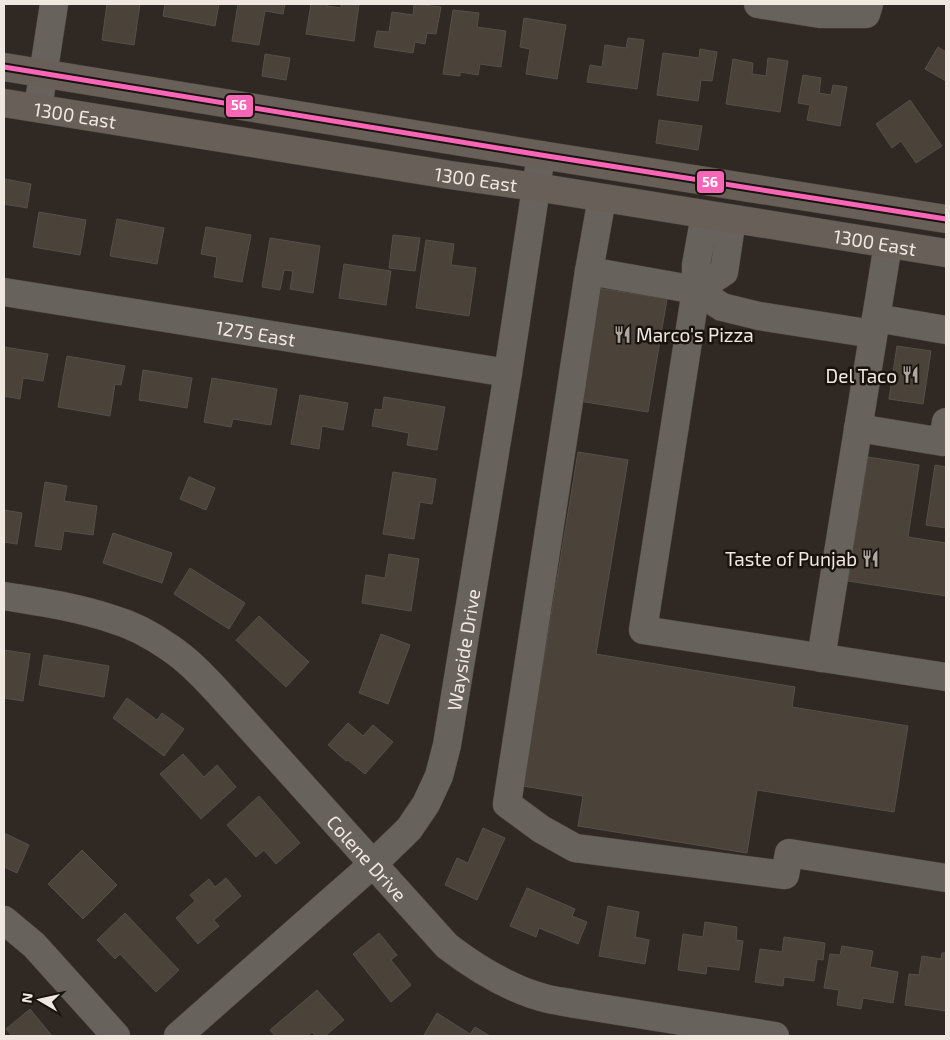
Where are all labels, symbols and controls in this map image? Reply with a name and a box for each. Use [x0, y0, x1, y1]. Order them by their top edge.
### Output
line badge: 56 [225, 94, 254, 118]
street label: 1300 East [32, 96, 118, 132]
text: 56 [231, 96, 247, 113]
street label: 1300 East [433, 161, 519, 196]
line badge: 56 [696, 170, 725, 194]
text: 56 [702, 173, 718, 190]
street label: 1300 East [832, 224, 918, 260]
street label: 1275 East [214, 315, 297, 350]
place label: Marco's Pizza [636, 323, 754, 346]
restaurant icon: Marco's Pizza [612, 324, 632, 344]
place label: Del Taco [826, 364, 897, 387]
restaurant icon: Del Taco [901, 365, 921, 385]
place label: Taste of Punjab [725, 547, 857, 570]
restaurant icon: Taste of Punjab [861, 548, 881, 568]
street label: Wayside Drive [441, 587, 484, 712]
street label: Colene Drive [323, 810, 412, 906]
north arrow [15, 975, 65, 1025]
text: N [17, 992, 36, 1004]

